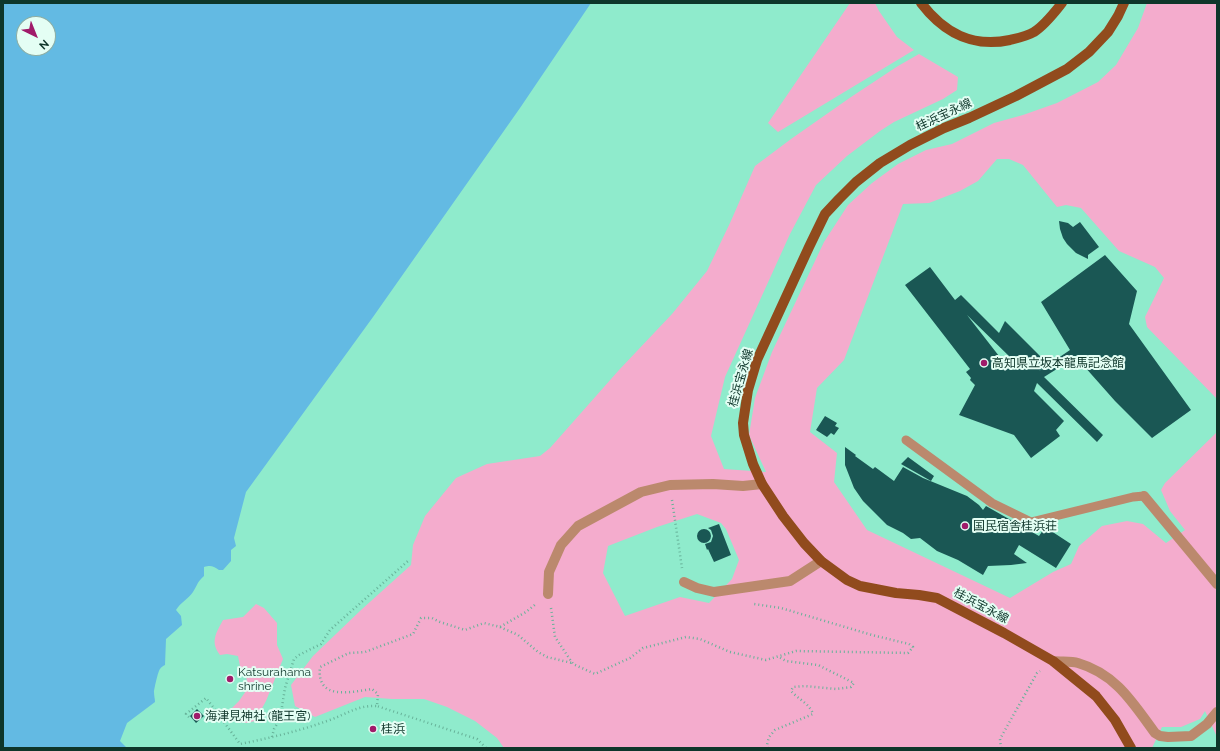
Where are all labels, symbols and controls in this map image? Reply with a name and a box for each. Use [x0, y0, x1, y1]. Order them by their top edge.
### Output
north arrow [16, 16, 56, 56]
text: N [36, 37, 51, 52]
street label: 桂浜宝永線 [914, 96, 974, 134]
street label: 桂浜宝永線 [726, 347, 756, 409]
place label: 高知県立坂本龍馬記念館 [992, 356, 1124, 370]
marker: 高知県立坂本龍馬記念館 [979, 358, 989, 368]
place label: 国民宿舎桂浜荘 [973, 519, 1057, 533]
marker: 国民宿舎桂浜荘 [960, 521, 970, 531]
street label: 桂浜宝永線 [951, 586, 1011, 626]
place label: Katsurahama shrine [238, 665, 311, 693]
marker: Katsurahama shrine [225, 674, 235, 684]
place label: 海津見神社 (龍王宮) [205, 709, 311, 723]
marker: 海津見神社 (龍王宮) [192, 711, 202, 721]
place label: 桂浜 [381, 722, 405, 736]
marker: 桂浜 [368, 724, 378, 734]

